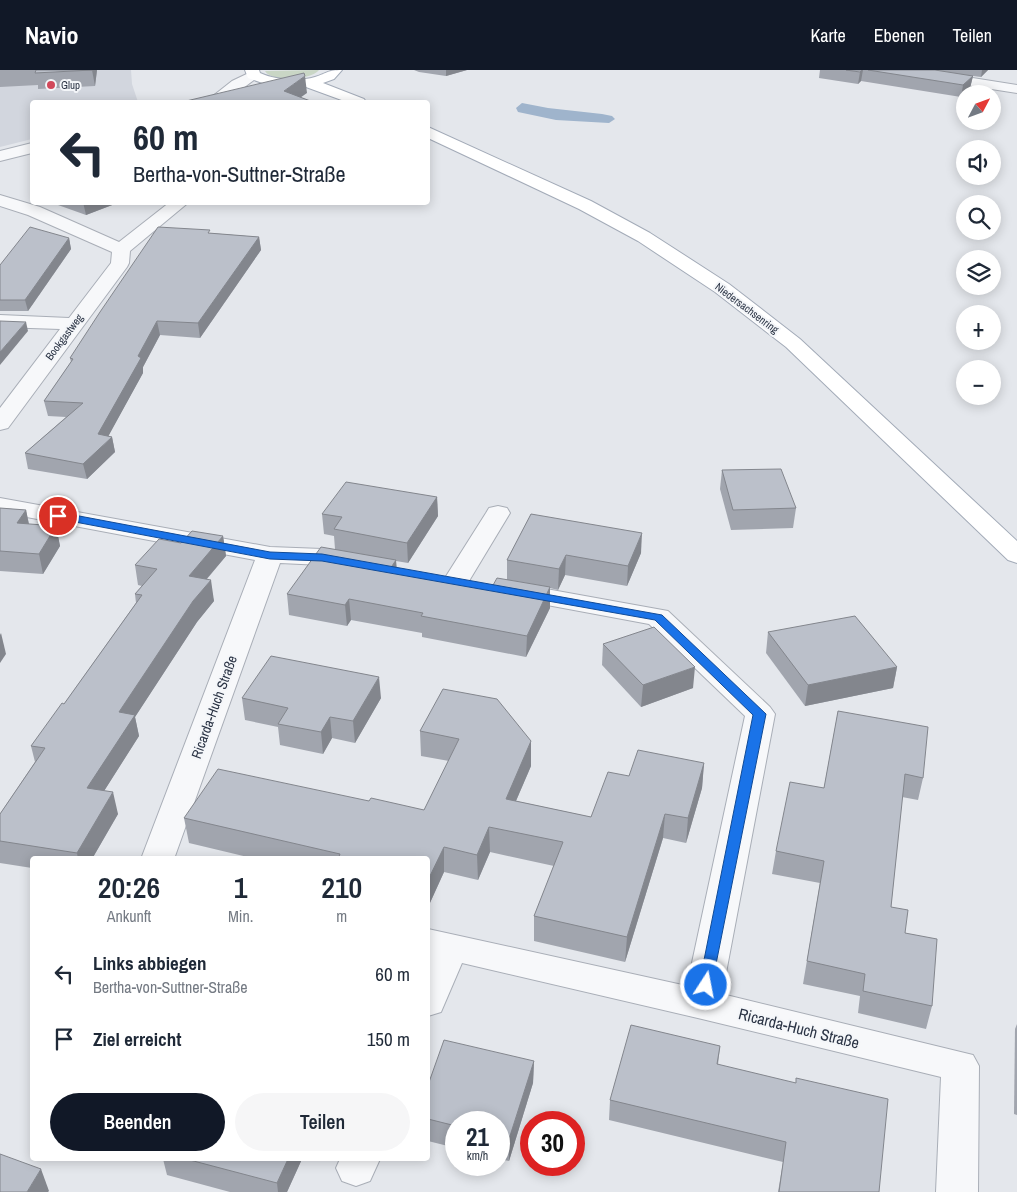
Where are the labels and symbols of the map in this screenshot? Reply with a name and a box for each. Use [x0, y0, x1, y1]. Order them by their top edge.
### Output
place label: Glup [61, 78, 80, 92]
marker: Glup [45, 79, 57, 91]
north arrow [956, 85, 1001, 130]
street label: Niedersachsenring [712, 279, 782, 337]
street label: Bookgastweg [42, 311, 86, 363]
pin [37, 495, 79, 537]
street label: Ricarda-Huch Straße [187, 653, 241, 761]
position arrow [679, 958, 731, 1010]
street label: Ricarda-Huch Straße [736, 1002, 862, 1054]
speed limit sign: 30 [520, 1111, 585, 1176]

